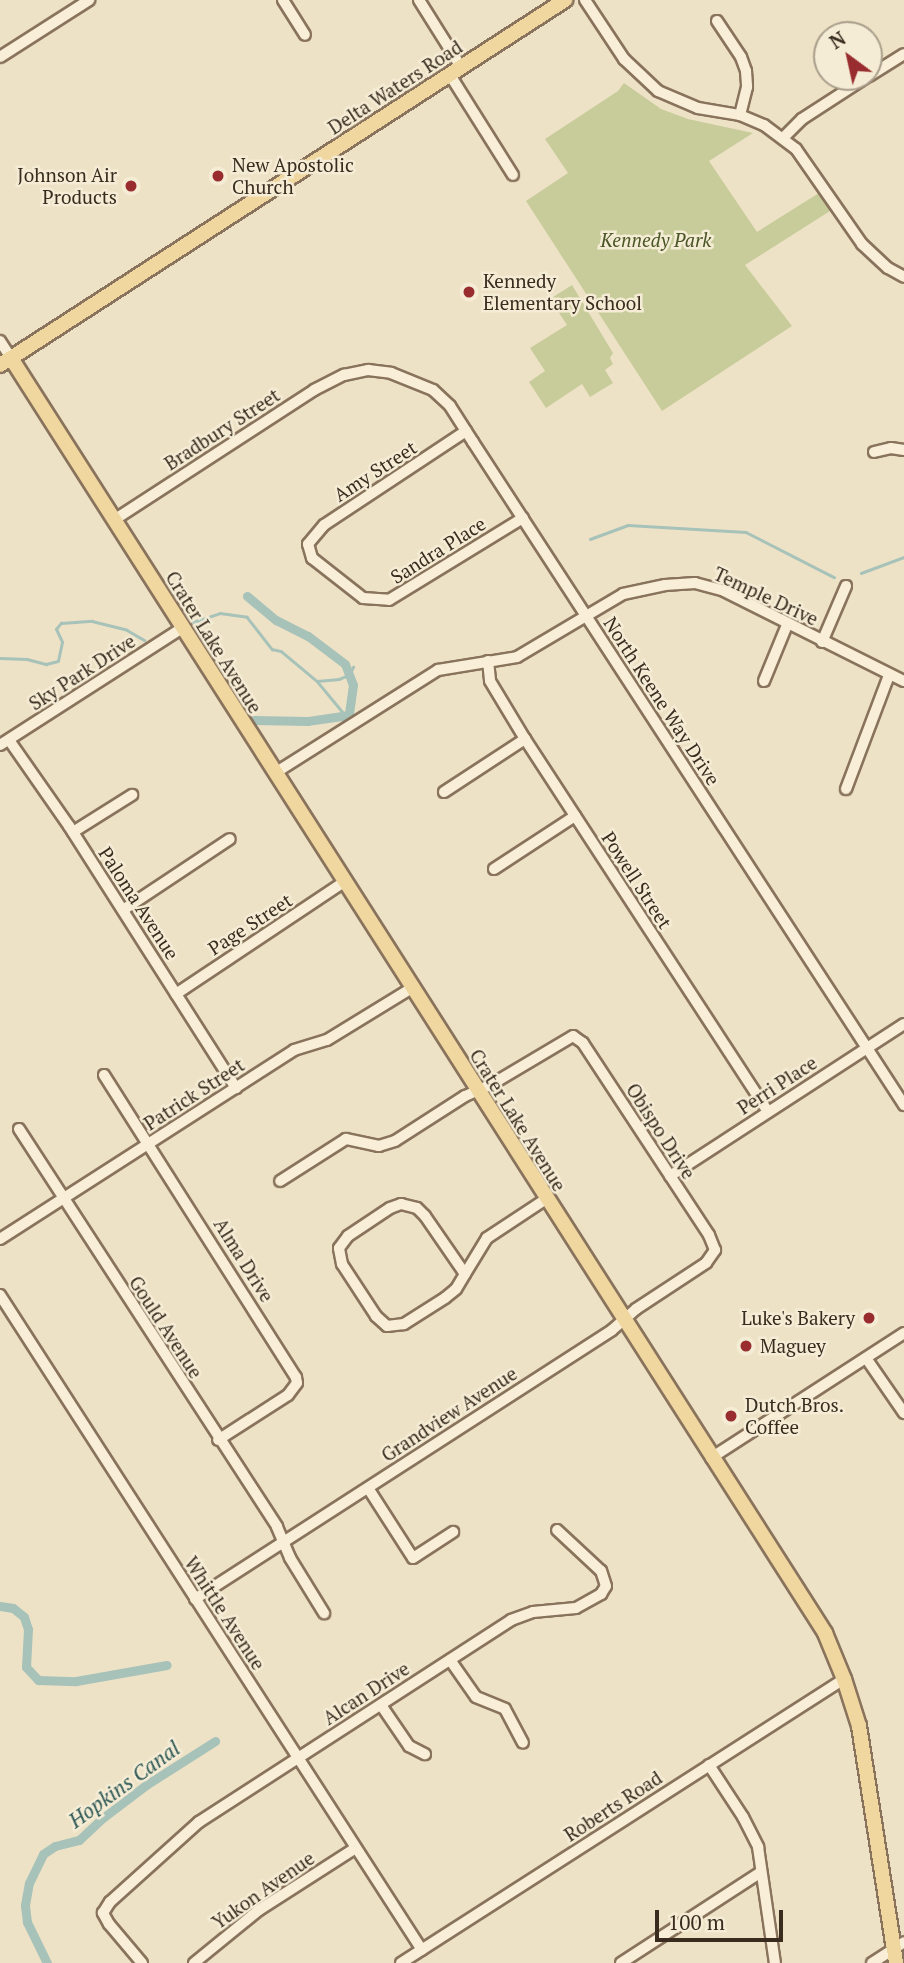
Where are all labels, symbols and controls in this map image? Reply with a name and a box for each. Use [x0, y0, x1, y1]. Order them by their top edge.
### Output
north arrow [813, 21, 883, 91]
text: N [825, 25, 850, 54]
street label: Delta Waters Road [324, 35, 466, 139]
place label: New Apostolic Church [232, 154, 354, 198]
place label: Johnson Air Products [17, 164, 117, 208]
marker: New Apostolic Church [210, 168, 226, 184]
marker: Johnson Air Products [123, 178, 139, 194]
park label: Kennedy Park [601, 229, 711, 251]
place label: Kennedy Elementary School [483, 270, 642, 314]
marker: Kennedy Elementary School [461, 284, 477, 300]
street label: Bradbury Street [160, 383, 284, 475]
street label: Amy Street [329, 436, 421, 506]
street label: Sandra Place [386, 512, 490, 588]
street label: Temple Drive [710, 562, 822, 630]
street label: Crater Lake Avenue [161, 567, 267, 717]
street label: North Keene Way Drive [599, 613, 725, 789]
street label: Sky Park Drive [25, 629, 139, 715]
street label: Powell Street [597, 827, 677, 933]
street label: Paloma Avenue [94, 842, 184, 964]
street label: Page Street [204, 888, 296, 960]
street label: Crater Lake Avenue [465, 1045, 571, 1195]
street label: Perri Place [733, 1051, 821, 1119]
street label: Patrick Street [140, 1053, 248, 1135]
street label: Obispo Drive [622, 1079, 700, 1183]
street label: Alma Drive [209, 1214, 279, 1306]
street label: Gould Avenue [124, 1271, 208, 1383]
place label: Luke's Bakery [741, 1307, 855, 1329]
marker: Luke's Bakery [861, 1310, 877, 1326]
place label: Maguey [760, 1335, 826, 1357]
marker: Maguey [738, 1338, 754, 1354]
street label: Grandview Avenue [377, 1362, 521, 1466]
place label: Dutch Bros. Coffee [745, 1394, 844, 1438]
marker: Dutch Bros. Coffee [723, 1408, 739, 1424]
street label: Whittle Avenue [180, 1552, 270, 1674]
street label: Alcan Drive [319, 1657, 413, 1729]
water label: Hopkins Canal [63, 1735, 185, 1833]
street label: Roberts Road [560, 1766, 666, 1846]
street label: Yukon Avenue [207, 1846, 319, 1934]
scale bar [659, 1896, 787, 1940]
text: 100 m [668, 1908, 725, 1936]

